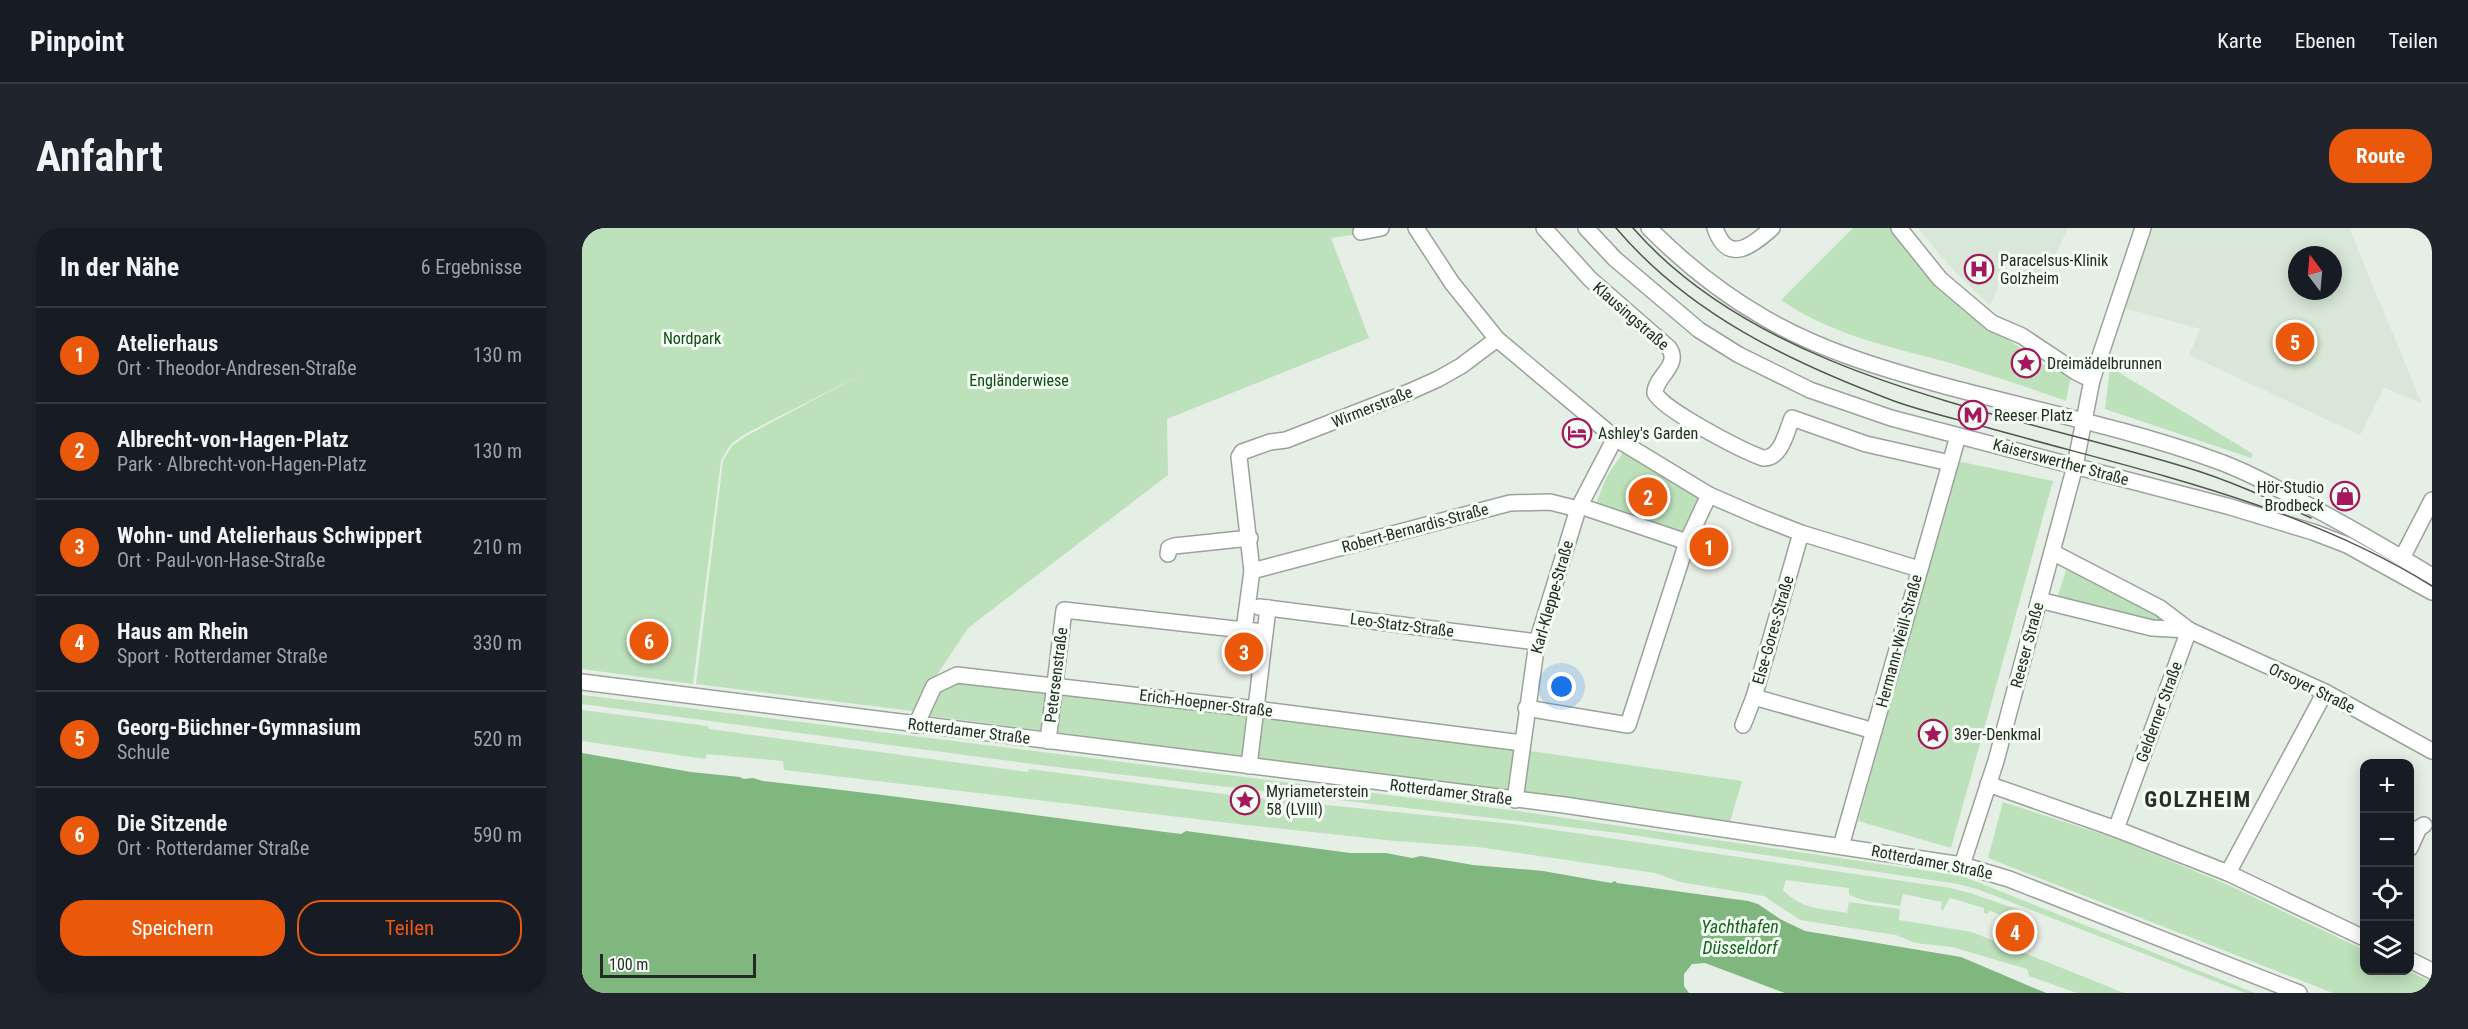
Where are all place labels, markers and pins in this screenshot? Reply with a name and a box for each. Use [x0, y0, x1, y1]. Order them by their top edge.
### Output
place label: Paracelsus-Klinik Golzheim [2000, 251, 2109, 288]
hospital icon: Paracelsus-Klinik Golzheim [1963, 253, 1995, 285]
pin: 5 [2276, 320, 2314, 364]
place icon: Dreimädelbrunnen [2010, 347, 2042, 379]
place label: Dreimädelbrunnen [2047, 354, 2162, 373]
metro station icon: Reeser Platz [1957, 399, 1989, 431]
place label: Reeser Platz [1994, 406, 2073, 425]
hotel icon: Ashley's Garden [1561, 417, 1593, 449]
place label: Ashley's Garden [1598, 424, 1698, 443]
pin: 2 [1628, 474, 1668, 520]
place label: Hör-Studio Brodbeck [2257, 478, 2325, 515]
shop icon: Hör-Studio Brodbeck [2329, 480, 2361, 512]
pin: 1 [1690, 524, 1728, 570]
pin: 6 [630, 618, 668, 664]
pin: 3 [1224, 630, 1264, 674]
place icon: 39er-Denkmal [1917, 718, 1949, 750]
place label: 39er-Denkmal [1954, 725, 2041, 744]
place label: Myriameterstein 58 (LVIII) [1266, 782, 1369, 819]
place icon: Myriameterstein 58 (LVIII) [1229, 784, 1261, 816]
pin: 4 [1996, 910, 2034, 954]

